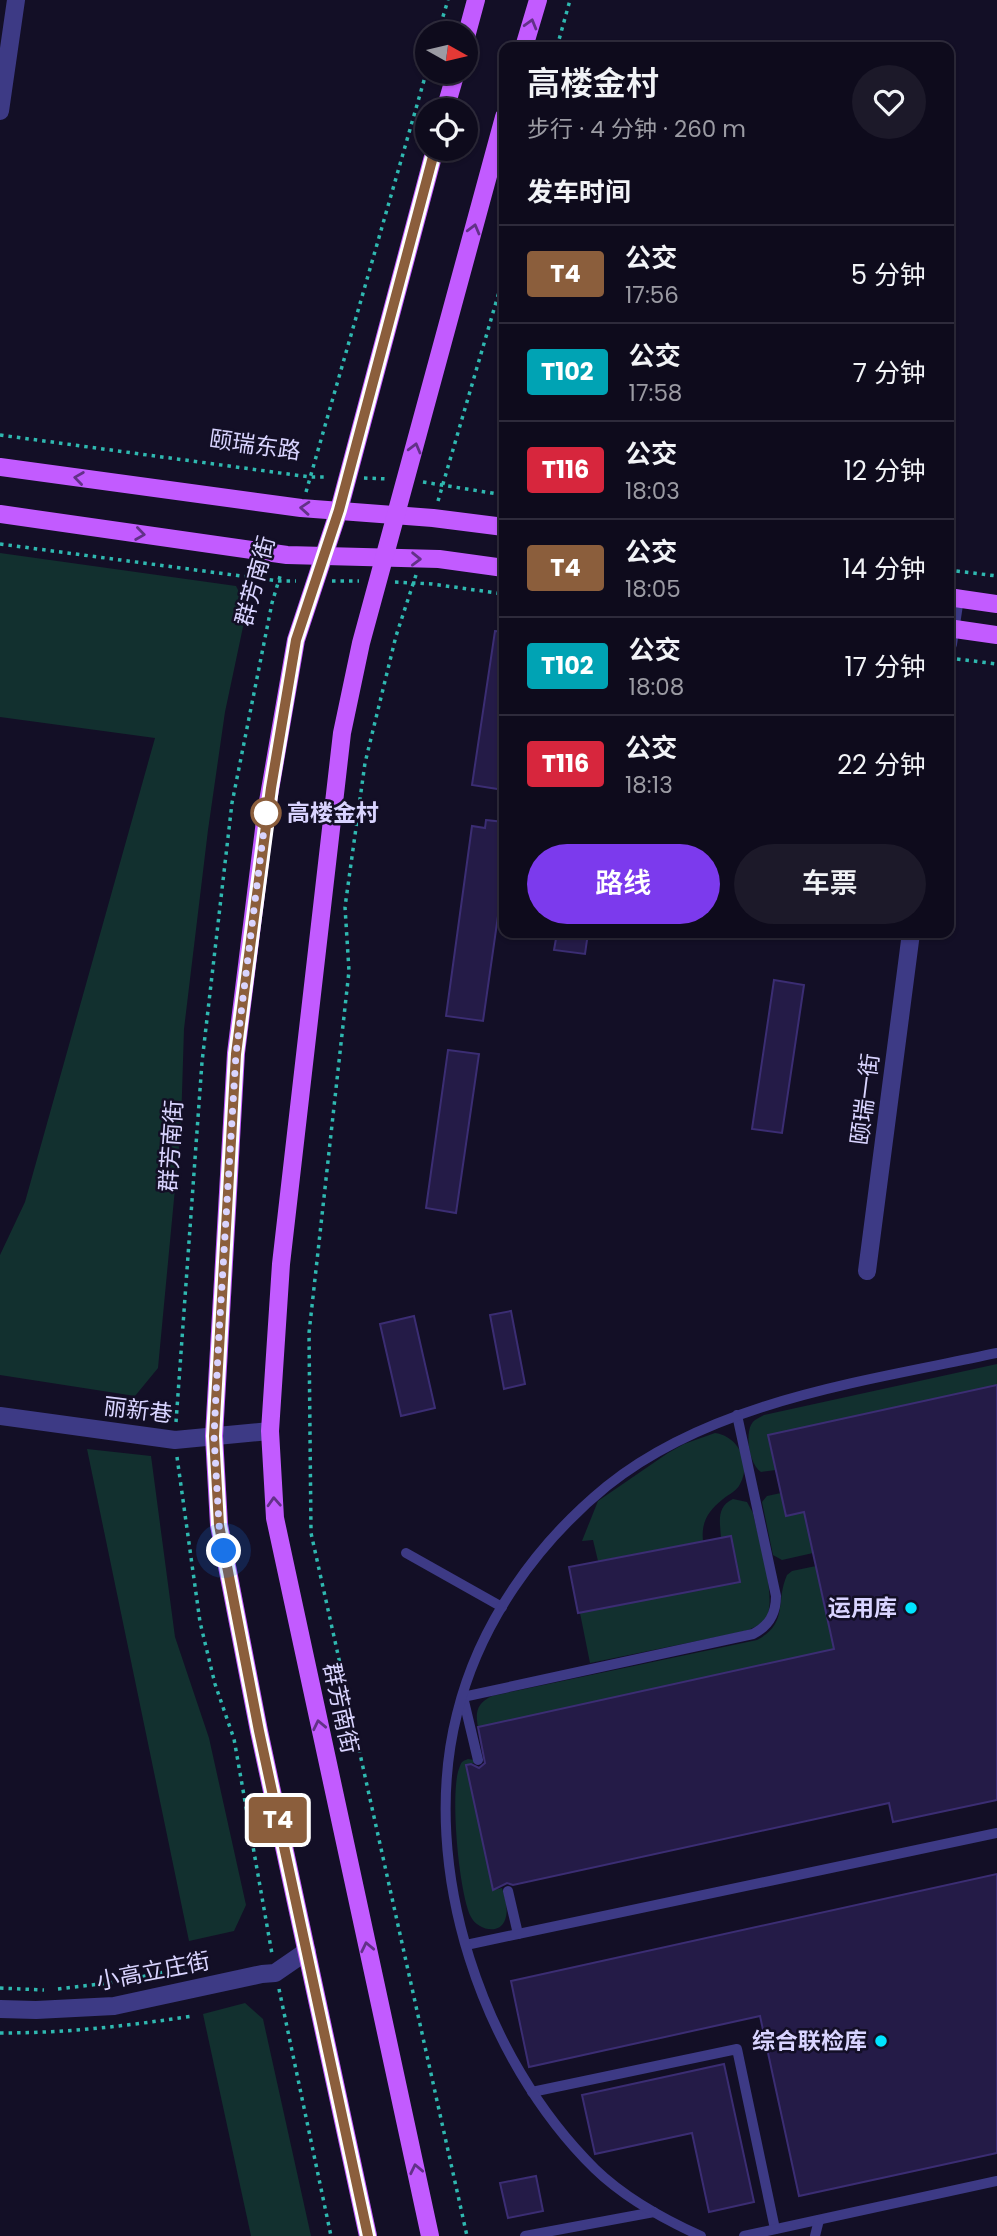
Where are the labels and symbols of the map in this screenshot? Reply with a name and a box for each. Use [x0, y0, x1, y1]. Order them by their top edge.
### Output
one-way arrow [523, 18, 537, 30]
north arrow [415, 21, 478, 84]
one-way arrow [465, 223, 480, 235]
street label: 颐瑞东路 [207, 423, 303, 467]
one-way arrow [407, 442, 421, 454]
one-way arrow [73, 470, 85, 485]
one-way arrow [299, 501, 310, 516]
one-way arrow [134, 527, 146, 542]
street label: 群芳南街 [228, 532, 282, 630]
one-way arrow [411, 552, 422, 567]
place label: 高楼金村 [287, 797, 379, 829]
marker: 高楼金村 [251, 798, 281, 828]
street label: 颐瑞一街 [844, 1051, 886, 1147]
street label: 群芳南街 [152, 1099, 190, 1193]
street label: 丽新巷 [102, 1390, 174, 1430]
one-way arrow [267, 1496, 282, 1507]
your location [206, 1533, 241, 1568]
place label: 运用库 [828, 1592, 897, 1624]
marker: 运用库 [903, 1600, 919, 1616]
street label: 群芳南街 [316, 1660, 366, 1756]
one-way arrow [313, 1719, 328, 1731]
line badge: T4 [246, 1797, 310, 1843]
one-way arrow [361, 1941, 376, 1953]
street label: 小高立庄街 [94, 1944, 212, 1998]
place label: 综合联检库 [752, 2025, 867, 2057]
marker: 综合联检库 [873, 2033, 889, 2049]
one-way arrow [409, 2163, 424, 2175]

